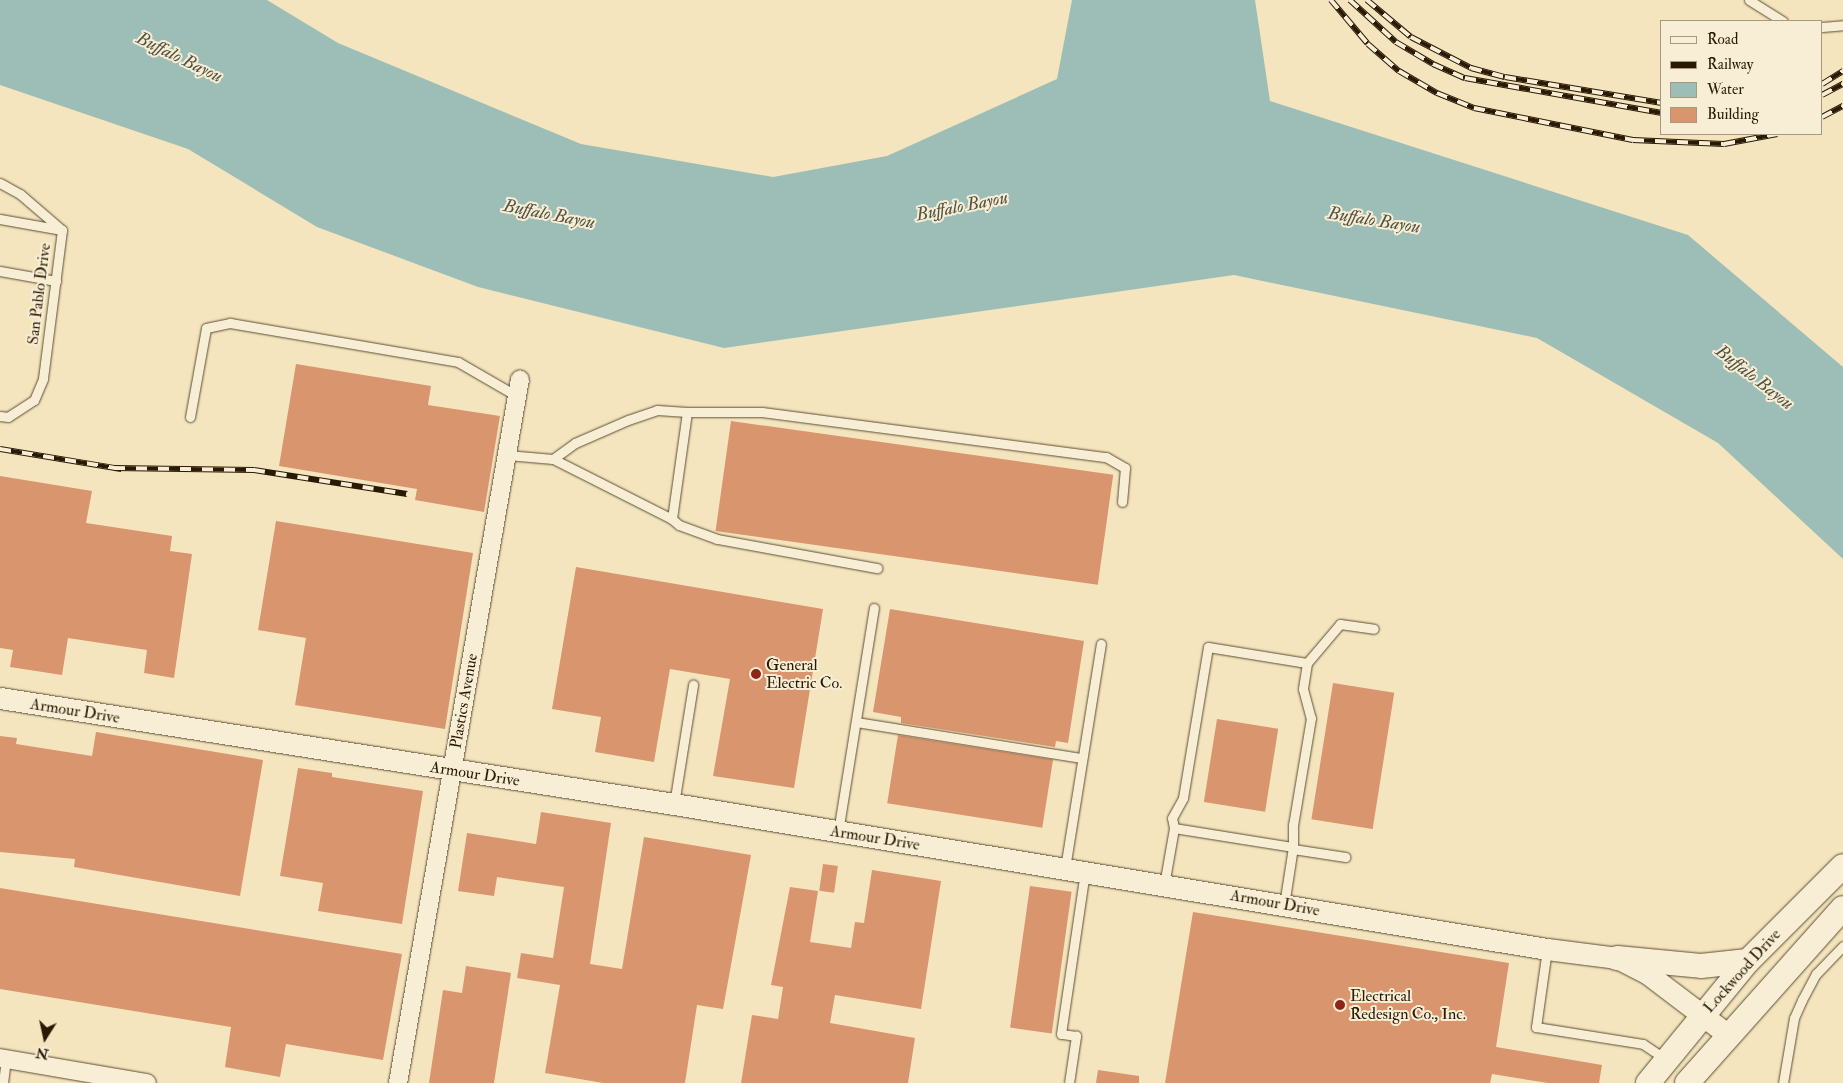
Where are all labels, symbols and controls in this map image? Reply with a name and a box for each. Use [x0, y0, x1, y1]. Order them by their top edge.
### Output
legend [1660, 20, 1823, 135]
water label: Buffalo Bayou [132, 28, 226, 88]
text: Road [1707, 30, 1738, 49]
text: Railway [1707, 55, 1753, 74]
text: Water [1707, 80, 1744, 99]
text: Building [1707, 105, 1759, 124]
water label: Buffalo Bayou [914, 188, 1010, 226]
water label: Buffalo Bayou [501, 196, 597, 234]
water label: Buffalo Bayou [1326, 203, 1422, 239]
street label: San Pablo Drive [23, 242, 55, 346]
water label: Buffalo Bayou [1711, 341, 1797, 415]
street label: Plastics Avenue [446, 652, 482, 750]
place label: General Electric Co. [766, 655, 842, 693]
marker: General Electric Co. [750, 668, 762, 680]
street label: Armour Drive [29, 694, 121, 728]
street label: Armour Drive [429, 757, 521, 791]
street label: Armour Drive [829, 821, 921, 855]
street label: Armour Drive [1229, 886, 1321, 920]
street label: Lockwood Drive [1699, 925, 1785, 1017]
place label: Electrical Redesign Co., Inc. [1350, 986, 1466, 1024]
marker: Electrical Redesign Co., Inc. [1334, 999, 1346, 1011]
north arrow [20, 1013, 70, 1063]
text: N [35, 1044, 50, 1063]

